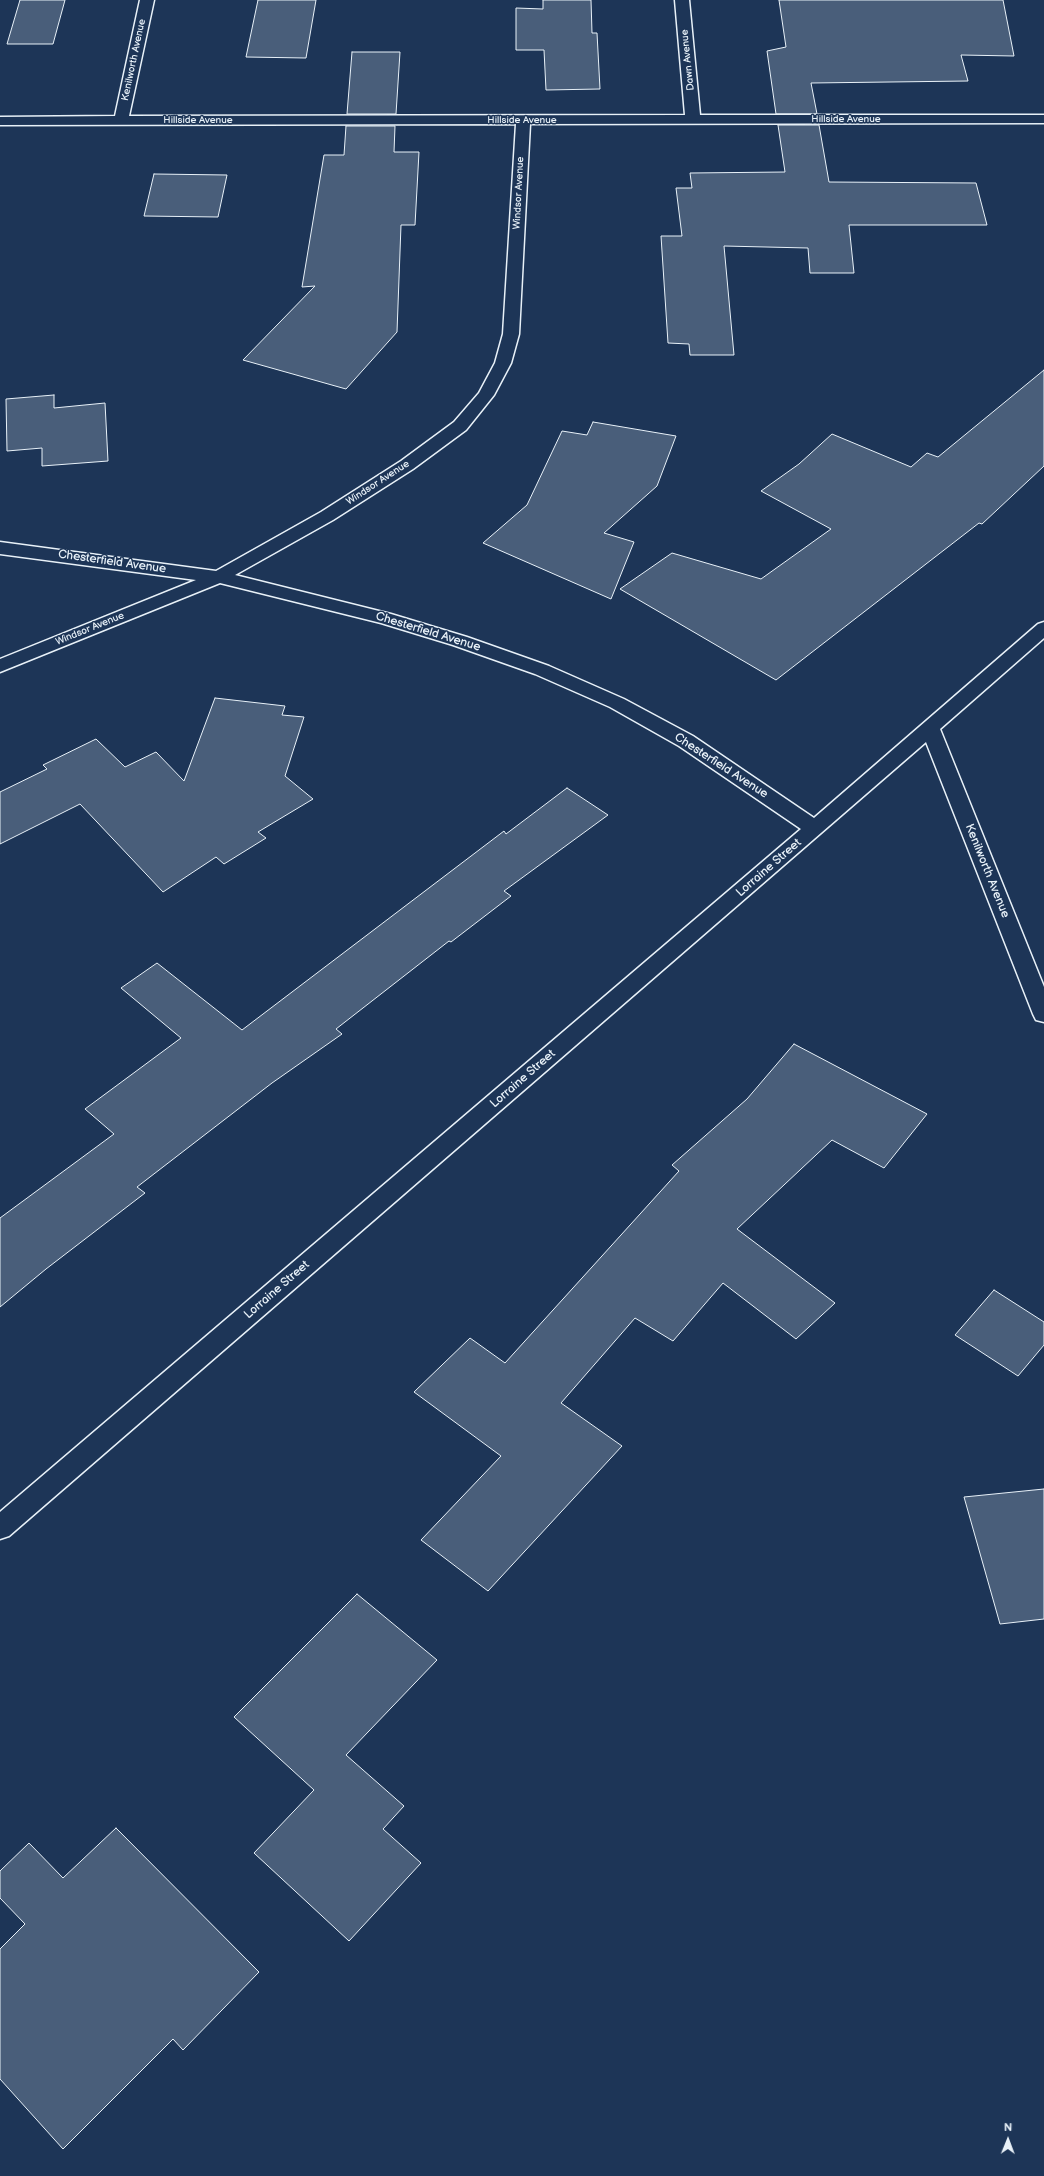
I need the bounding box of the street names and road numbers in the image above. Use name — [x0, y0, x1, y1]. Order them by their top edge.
street label: Kenilworth Avenue — [119, 18, 149, 102]
street label: Dawn Avenue — [679, 29, 697, 91]
street label: Hillside Avenue — [811, 113, 881, 125]
street label: Hillside Avenue — [163, 114, 233, 126]
street label: Hillside Avenue — [487, 114, 557, 126]
street label: Windsor Avenue — [511, 156, 527, 230]
street label: Windsor Avenue — [344, 458, 412, 508]
street label: Chesterfield Avenue — [57, 547, 167, 577]
street label: Chesterfield Avenue — [374, 609, 482, 655]
street label: Windsor Avenue — [54, 610, 126, 648]
street label: Chesterfield Avenue — [671, 730, 771, 802]
street label: Kenilworth Avenue — [962, 822, 1012, 920]
street label: Lorraine Street — [734, 836, 804, 900]
street label: Lorraine Street — [488, 1047, 558, 1111]
street label: Lorraine Street — [242, 1258, 312, 1322]

